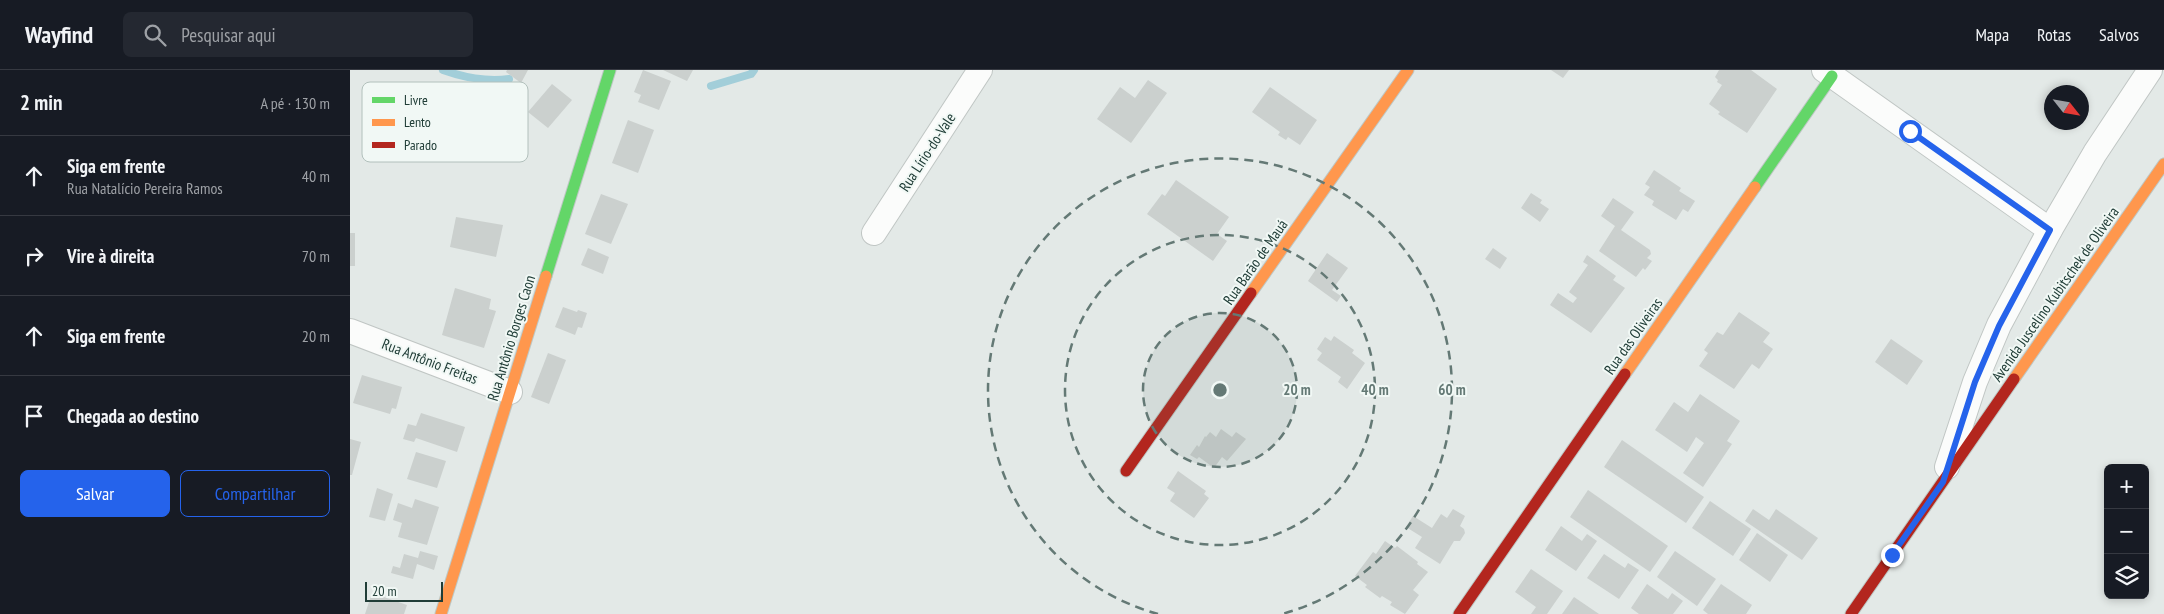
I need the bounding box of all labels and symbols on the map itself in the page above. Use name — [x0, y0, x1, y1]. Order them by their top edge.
legend — [362, 82, 528, 162]
north arrow — [2044, 85, 2089, 130]
text: Livre — [404, 91, 428, 109]
street label: Rua Lírio-do-Vale — [895, 109, 959, 195]
text: Lento — [404, 113, 431, 131]
route start — [1899, 120, 1922, 143]
text: Parado — [404, 136, 437, 154]
street label: Avenida Juscelino Kubitschek de Oliveira — [1987, 203, 2123, 385]
street label: Rua Barão de Mauá — [1219, 216, 1291, 308]
street label: Rua Antônio Borges Caon — [483, 273, 539, 403]
street label: Rua das Oliveiras — [1600, 294, 1666, 378]
street label: Rua Antônio Freitas — [379, 334, 481, 388]
text: 20 m — [1283, 380, 1311, 399]
text: 40 m — [1361, 380, 1389, 399]
text: 60 m — [1438, 380, 1466, 399]
centre of rings — [1211, 381, 1229, 399]
route end — [1881, 544, 1904, 567]
scale bar — [365, 579, 442, 602]

